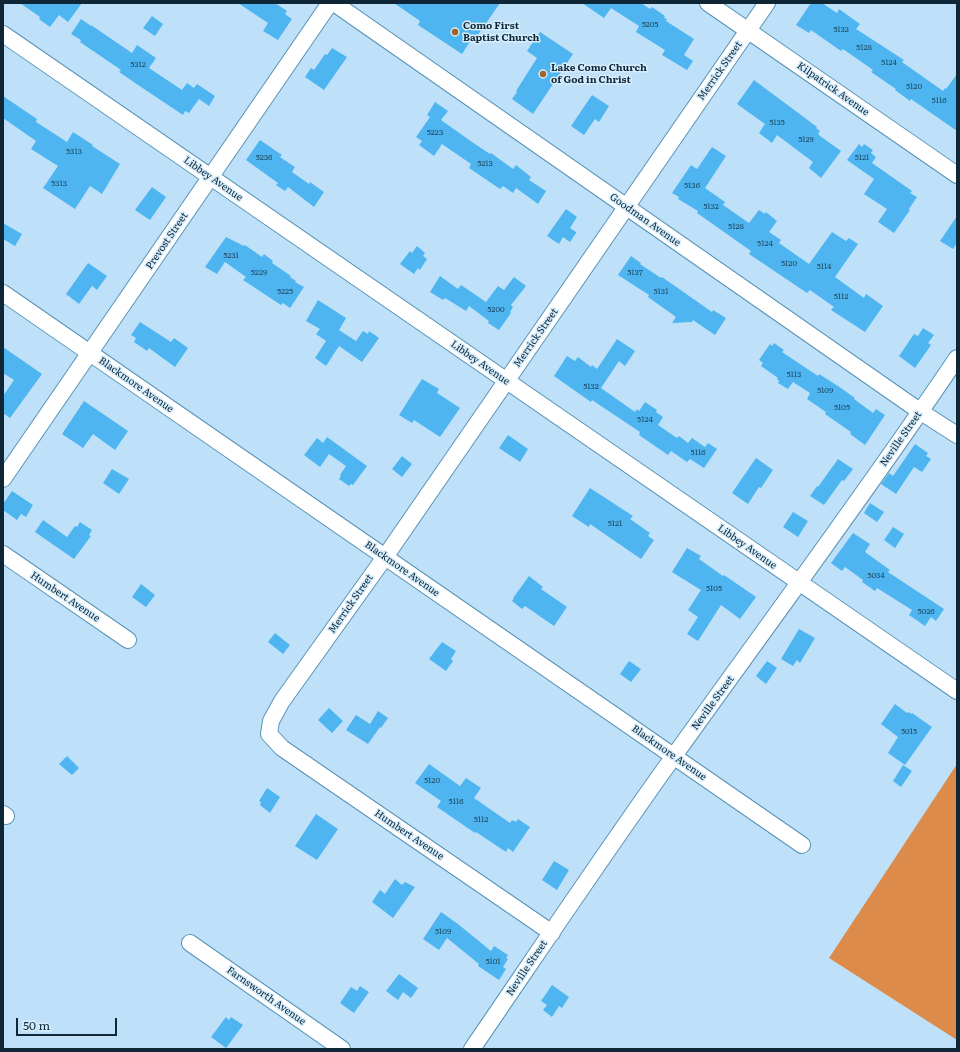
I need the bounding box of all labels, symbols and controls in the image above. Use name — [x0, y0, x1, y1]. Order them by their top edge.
place label: Como First Baptist Church — [463, 20, 539, 44]
house number: 5205 — [642, 20, 658, 30]
house number: 5132 — [833, 25, 849, 35]
marker: Como First Baptist Church — [450, 27, 460, 37]
street label: Merrick Street — [695, 39, 745, 103]
house number: 5128 — [856, 43, 872, 53]
house number: 5124 — [881, 58, 897, 68]
house number: 5312 — [130, 60, 146, 70]
street label: Kilpatrick Avenue — [795, 60, 871, 118]
place label: Lake Como Church of God in Christ — [551, 62, 647, 86]
marker: Lake Como Church of God in Christ — [538, 69, 548, 79]
house number: 5120 — [906, 82, 922, 92]
house number: 5116 — [932, 96, 946, 106]
house number: 5135 — [769, 118, 785, 128]
house number: 5223 — [427, 128, 443, 138]
house number: 5129 — [798, 135, 814, 145]
house number: 5313 — [66, 147, 82, 157]
house number: 5236 — [256, 153, 272, 163]
house number: 5121 — [855, 153, 869, 163]
street label: Libbey Avenue — [181, 154, 245, 204]
house number: 5213 — [477, 159, 493, 169]
house number: 5313 — [51, 179, 67, 189]
house number: 5136 — [684, 181, 700, 191]
street label: Goodman Avenue — [607, 191, 683, 249]
house number: 5132 — [703, 202, 719, 212]
street label: Prevost Street — [144, 210, 190, 272]
house number: 5128 — [728, 222, 744, 232]
house number: 5124 — [757, 239, 773, 249]
house number: 5231 — [223, 251, 239, 261]
house number: 5120 — [781, 259, 797, 269]
house number: 5114 — [817, 262, 831, 272]
house number: 5229 — [251, 268, 267, 278]
house number: 5137 — [627, 268, 643, 278]
house number: 5225 — [277, 287, 293, 297]
house number: 5131 — [654, 287, 668, 297]
house number: 5112 — [834, 292, 848, 302]
house number: 5200 — [487, 305, 505, 315]
street label: Merrick Street — [511, 306, 561, 370]
street label: Libbey Avenue — [448, 338, 512, 388]
street label: Blackmore Avenue — [96, 355, 176, 415]
house number: 5113 — [787, 370, 801, 380]
house number: 5132 — [583, 382, 599, 392]
house number: 5109 — [817, 386, 833, 396]
house number: 5105 — [834, 403, 850, 413]
street label: Neville Street — [878, 409, 924, 469]
house number: 5124 — [637, 415, 653, 425]
house number: 5116 — [691, 448, 705, 458]
house number: 5121 — [608, 519, 622, 529]
street label: Libbey Avenue — [715, 522, 779, 572]
street label: Blackmore Avenue — [362, 539, 442, 599]
street label: Humbert Avenue — [28, 569, 102, 625]
house number: 5034 — [867, 571, 885, 581]
street label: Merrick Street — [326, 572, 376, 636]
house number: 5105 — [706, 584, 722, 594]
house number: 5026 — [918, 607, 934, 617]
street label: Neville Street — [689, 673, 737, 733]
street label: Blackmore Avenue — [629, 723, 709, 783]
house number: 5015 — [901, 727, 917, 737]
house number: 5120 — [424, 776, 440, 786]
house number: 5116 — [449, 797, 463, 807]
street label: Humbert Avenue — [372, 807, 446, 863]
house number: 5112 — [474, 815, 488, 825]
house number: 5109 — [435, 927, 451, 937]
street label: Neville Street — [504, 938, 550, 998]
house number: 5101 — [485, 957, 501, 967]
street label: Farnsworth Avenue — [224, 964, 308, 1028]
scale bar — [18, 1010, 119, 1036]
text: 50 m — [23, 1016, 50, 1034]

